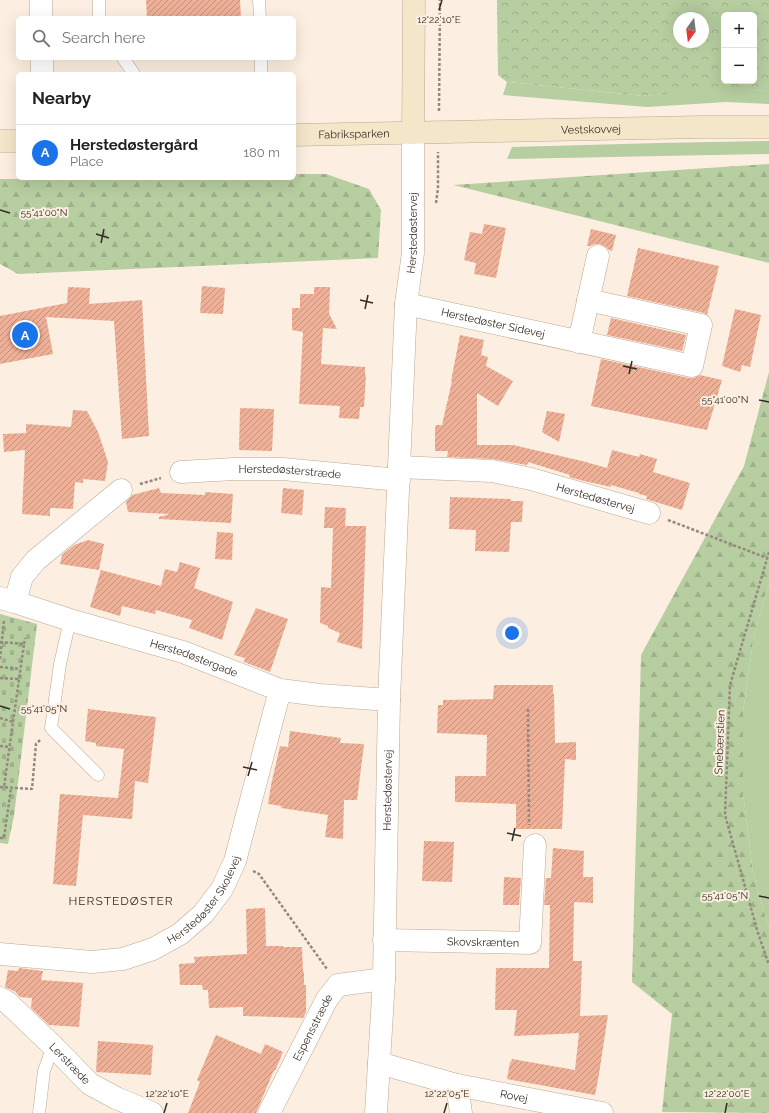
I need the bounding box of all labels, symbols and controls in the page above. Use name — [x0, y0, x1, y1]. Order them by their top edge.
north arrow — [673, 12, 709, 48]
map controls — [721, 12, 757, 84]
button: + — [721, 12, 757, 48]
text: 12°22'10"E — [417, 14, 461, 25]
search box — [16, 16, 296, 60]
icon: search — [30, 27, 52, 49]
text: Search here — [62, 29, 145, 47]
button: − — [721, 48, 757, 84]
text: Nearby — [32, 88, 91, 108]
street label: Vestskovvej — [561, 122, 621, 136]
street label: Fabriksparken — [318, 127, 390, 141]
text: Herstedøstergård — [70, 136, 198, 154]
text: A — [41, 145, 49, 160]
text: 180 m — [244, 145, 280, 160]
text: Place — [70, 154, 103, 169]
street label: Herstedøstervej — [404, 193, 420, 274]
text: 55°41'00"N — [21, 207, 68, 218]
street label: Herstedøster Sidevej — [440, 305, 546, 340]
pin: A — [12, 320, 38, 350]
text: 55°41'00"N — [702, 394, 749, 405]
street label: Herstedøsterstræde — [238, 463, 342, 481]
street label: Herstedøstervej — [555, 480, 636, 515]
your location — [502, 623, 522, 643]
street label: Herstedøstergade — [148, 636, 240, 680]
text: 55°41'05"N — [21, 703, 67, 714]
street label: Snebærstien — [712, 709, 728, 775]
street label: Herstedøstervej — [380, 750, 395, 831]
street label: Herstedøster Skolevej — [165, 854, 243, 946]
text: 55°41'05"N — [702, 890, 748, 901]
district label: HERSTEDØSTER — [68, 894, 174, 908]
street label: Skovskrænten — [447, 935, 519, 949]
street label: Espensstræde — [290, 991, 335, 1063]
street label: Lerstræde — [47, 1040, 93, 1087]
street label: Rovej — [499, 1087, 529, 1105]
text: 12°22'10"E — [145, 1088, 189, 1099]
text: 12°22'05"E — [425, 1088, 469, 1099]
text: 12°22'00"E — [704, 1088, 750, 1099]

